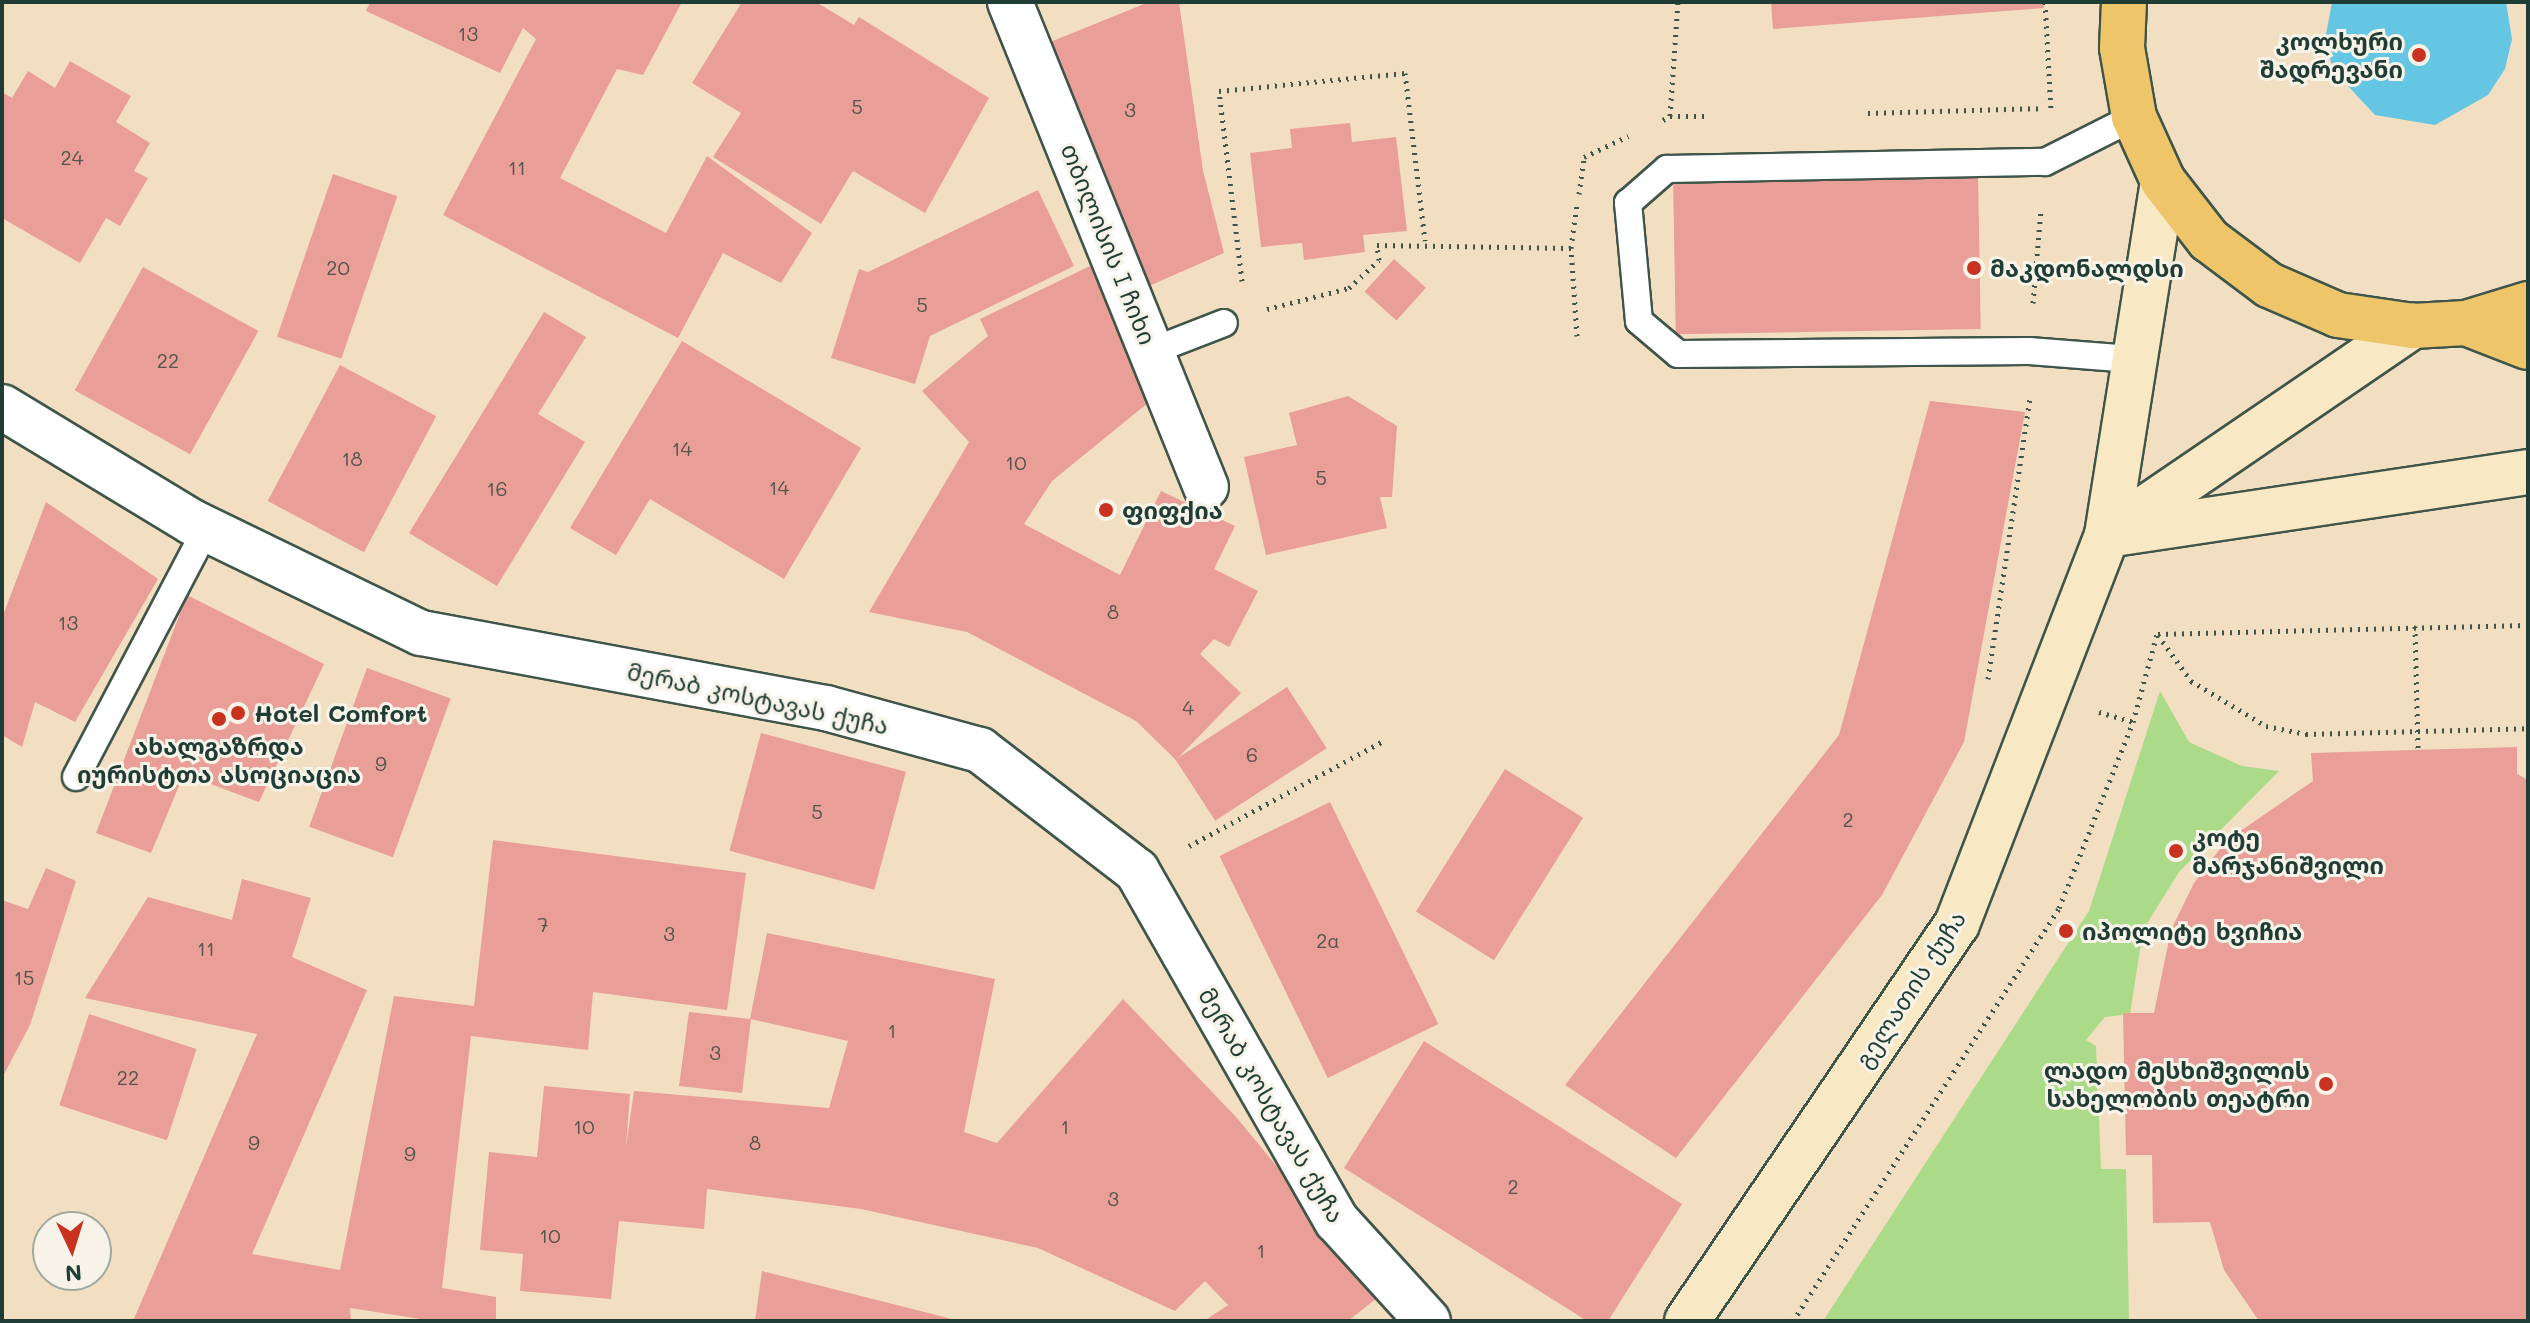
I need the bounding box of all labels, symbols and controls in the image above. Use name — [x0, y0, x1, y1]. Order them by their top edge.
house number: 13 — [458, 21, 478, 45]
place label: კოლხური შადრევანი — [2260, 27, 2403, 83]
marker: კოლხური შადრევანი — [2410, 46, 2428, 64]
house number: 5 — [851, 94, 863, 118]
house number: 3 — [1124, 97, 1136, 121]
street label: თბილისის I ჩიხი — [1055, 139, 1163, 349]
house number: 24 — [61, 145, 83, 169]
house number: 11 — [508, 155, 526, 179]
place label: მაკდონალდსი — [1990, 254, 2184, 282]
house number: 20 — [326, 255, 350, 279]
marker: მაკდონალდსი — [1965, 259, 1983, 277]
house number: 5 — [916, 292, 928, 316]
house number: 22 — [157, 348, 179, 372]
house number: 14 — [672, 436, 692, 460]
house number: 18 — [341, 446, 363, 470]
house number: 10 — [1005, 450, 1027, 474]
house number: 5 — [1315, 465, 1327, 489]
house number: 14 — [769, 475, 789, 499]
house number: 16 — [486, 476, 508, 500]
place label: ფიფქია — [1122, 496, 1223, 524]
marker: ფიფქია — [1097, 501, 1115, 519]
house number: 8 — [1107, 599, 1119, 623]
house number: 13 — [58, 610, 78, 634]
street label: მერაბ კოსტავას ქუჩა — [625, 656, 891, 740]
house number: 4 — [1182, 695, 1194, 719]
place label: Hotel Comfort — [254, 699, 427, 727]
marker: Hotel Comfort — [229, 704, 247, 722]
marker: ახალგაზრდა იურისტთა ასოციაცია — [210, 710, 228, 728]
place label: ახალგაზრდა იურისტთა ასოციაცია — [77, 732, 361, 788]
house number: 6 — [1246, 742, 1258, 766]
house number: 9 — [375, 751, 387, 775]
house number: 5 — [811, 799, 823, 823]
house number: 2 — [1842, 807, 1854, 831]
place label: კოტე მარჯანიშვილი — [2192, 823, 2384, 879]
marker: კოტე მარჯანიშვილი — [2167, 842, 2185, 860]
street label: გელათის ქუჩა — [1849, 905, 1971, 1073]
house number: 7 — [537, 912, 549, 936]
place label: იპოლიტე ხვიჩია — [2082, 917, 2302, 945]
house number: 3 — [663, 921, 675, 945]
marker: იპოლიტე ხვიჩია — [2057, 922, 2075, 940]
house number: 2a — [1316, 928, 1340, 952]
house number: 11 — [197, 936, 215, 960]
house number: 15 — [14, 965, 34, 989]
street label: მერაბ კოსტავას ქუჩა — [1193, 983, 1351, 1227]
house number: 1 — [888, 1018, 896, 1042]
house number: 3 — [709, 1040, 721, 1064]
place label: ლადო მესხიშვილის სახელობის თეატრი — [2044, 1056, 2310, 1112]
house number: 22 — [117, 1065, 139, 1089]
marker: ლადო მესხიშვილის სახელობის თეატრი — [2317, 1075, 2335, 1093]
house number: 10 — [573, 1114, 595, 1138]
house number: 1 — [1061, 1114, 1069, 1138]
house number: 9 — [248, 1130, 260, 1154]
house number: 8 — [749, 1130, 761, 1154]
house number: 9 — [404, 1141, 416, 1165]
house number: 2 — [1507, 1174, 1519, 1198]
house number: 3 — [1107, 1186, 1119, 1210]
north arrow — [32, 1211, 112, 1291]
house number: 10 — [539, 1223, 561, 1247]
house number: 1 — [1257, 1238, 1265, 1262]
text: N — [64, 1258, 83, 1288]

